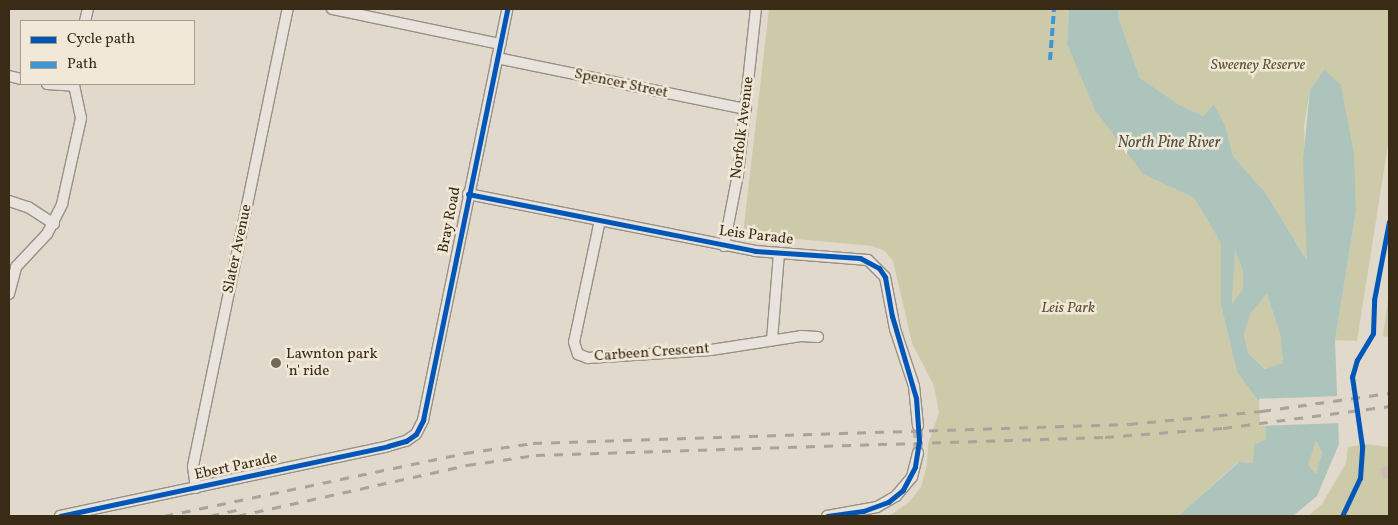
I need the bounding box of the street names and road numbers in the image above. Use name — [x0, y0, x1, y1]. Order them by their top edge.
street label: Spencer Street — [572, 65, 670, 103]
street label: Norfolk Avenue — [728, 76, 758, 180]
street label: Bray Road — [435, 185, 465, 255]
street label: Slater Avenue — [220, 203, 256, 295]
street label: Leis Parade — [718, 222, 794, 250]
street label: Carbeen Crescent — [594, 340, 710, 366]
street label: Ebert Parade — [193, 449, 279, 485]

